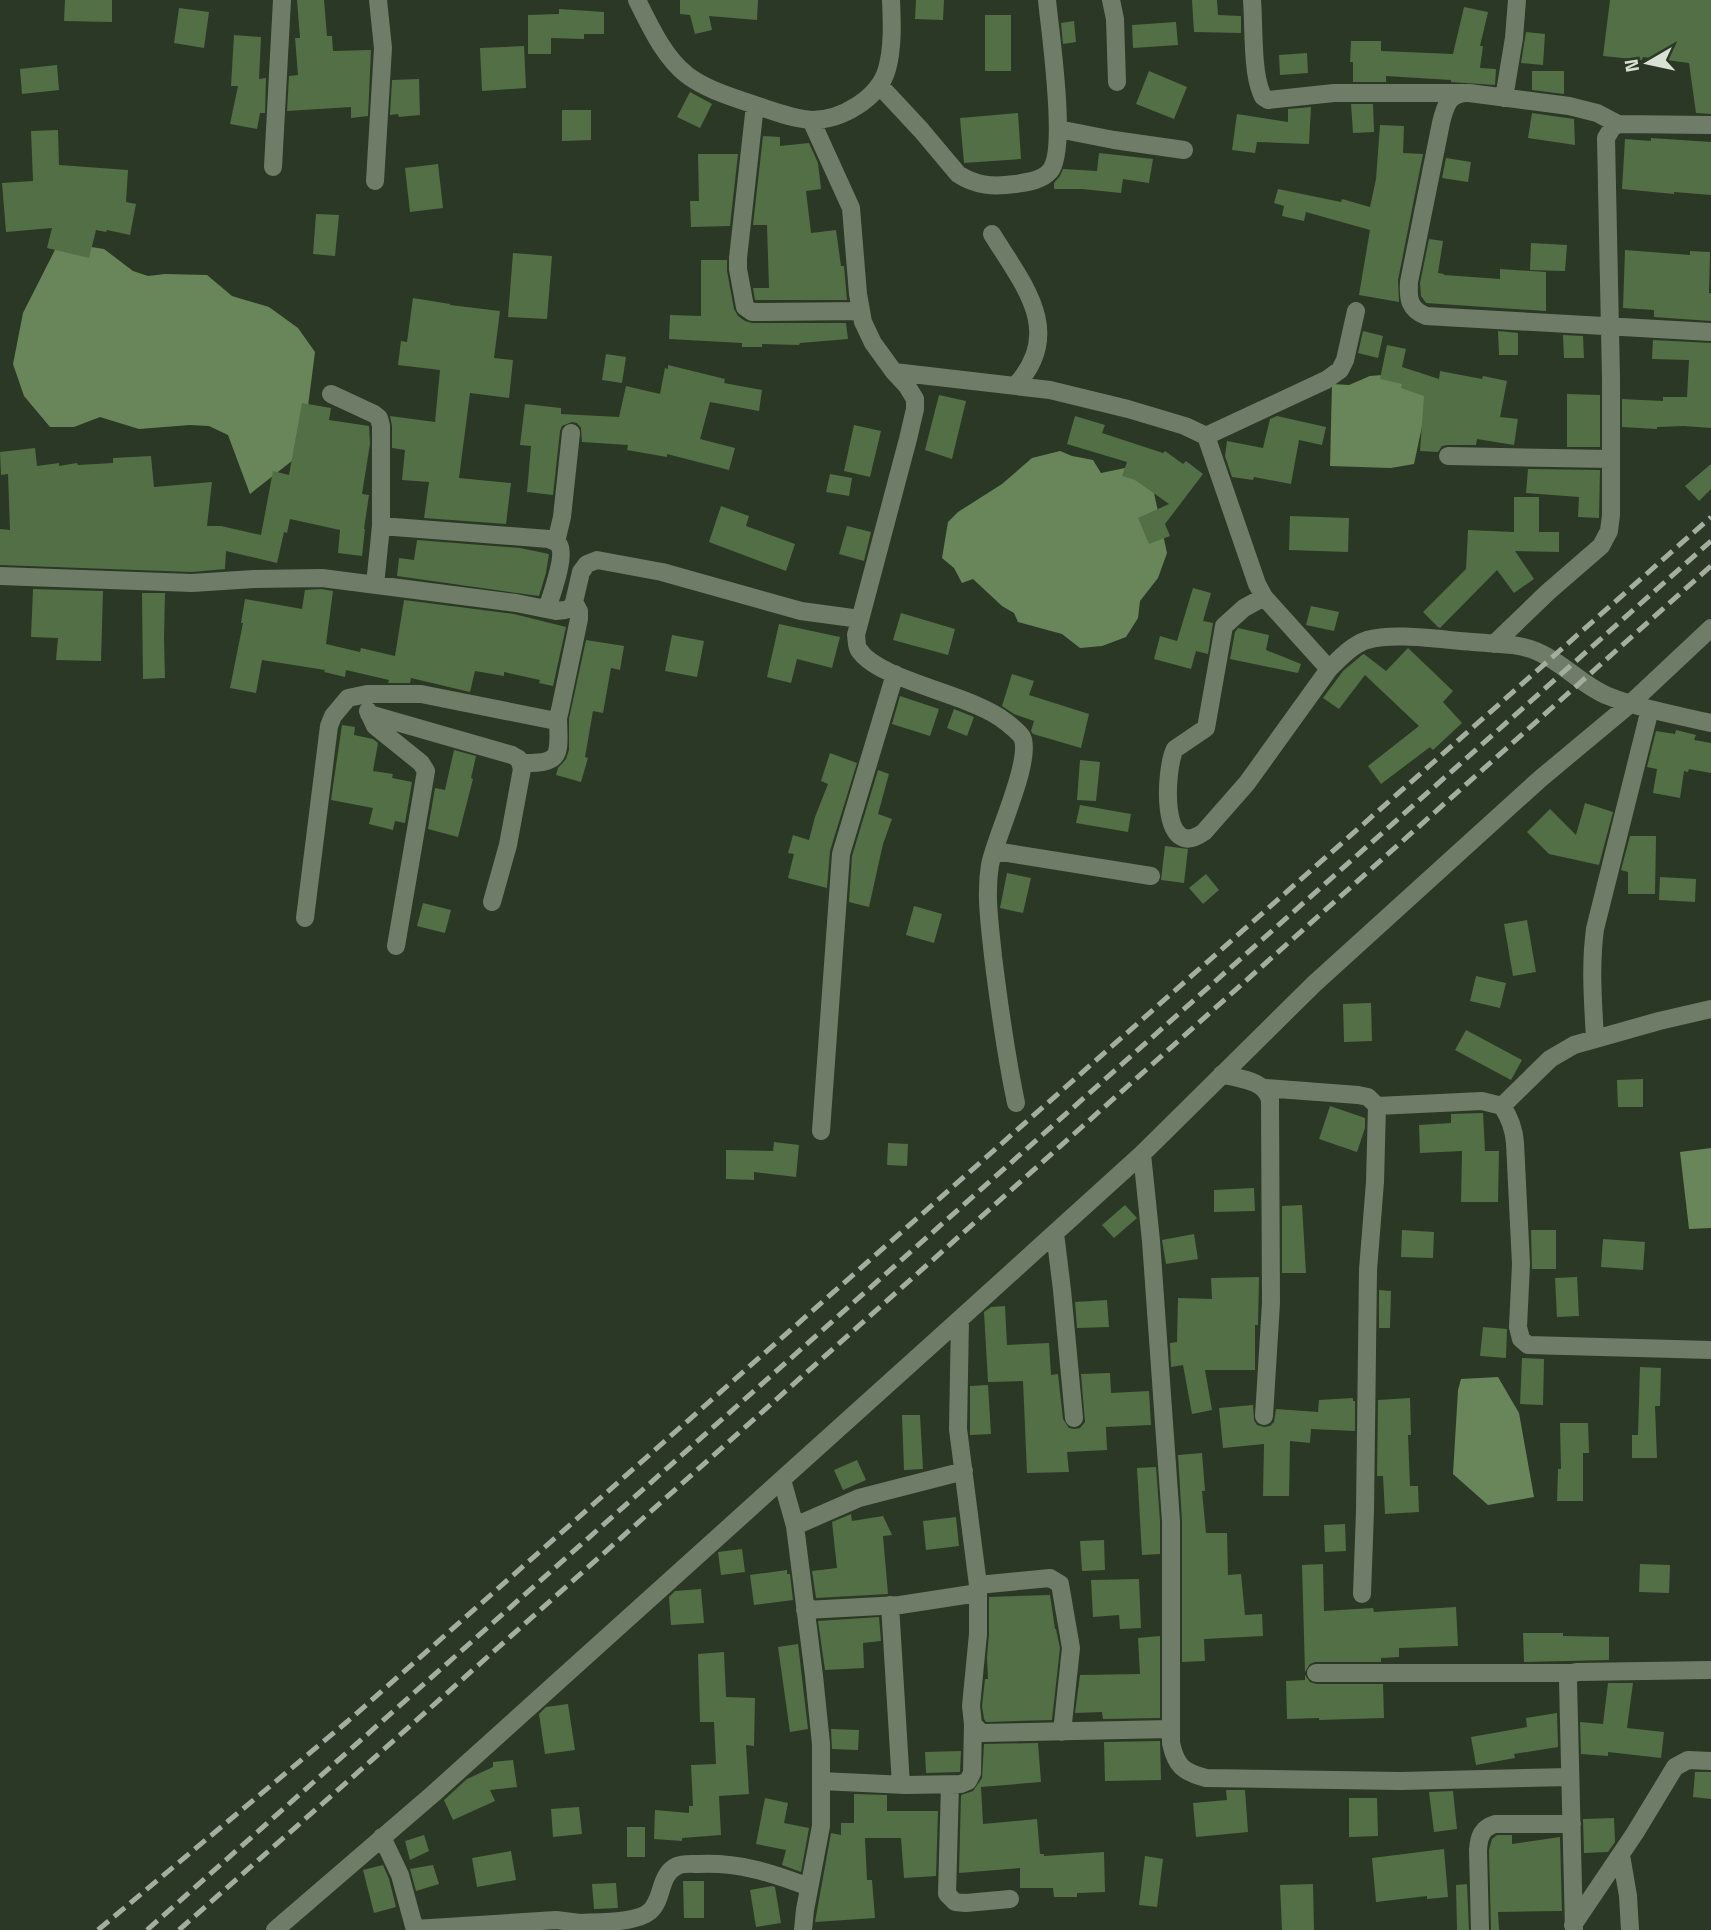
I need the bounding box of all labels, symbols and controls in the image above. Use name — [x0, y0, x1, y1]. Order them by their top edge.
north arrow — [1613, 28, 1683, 98]
text: N — [1615, 57, 1646, 75]

